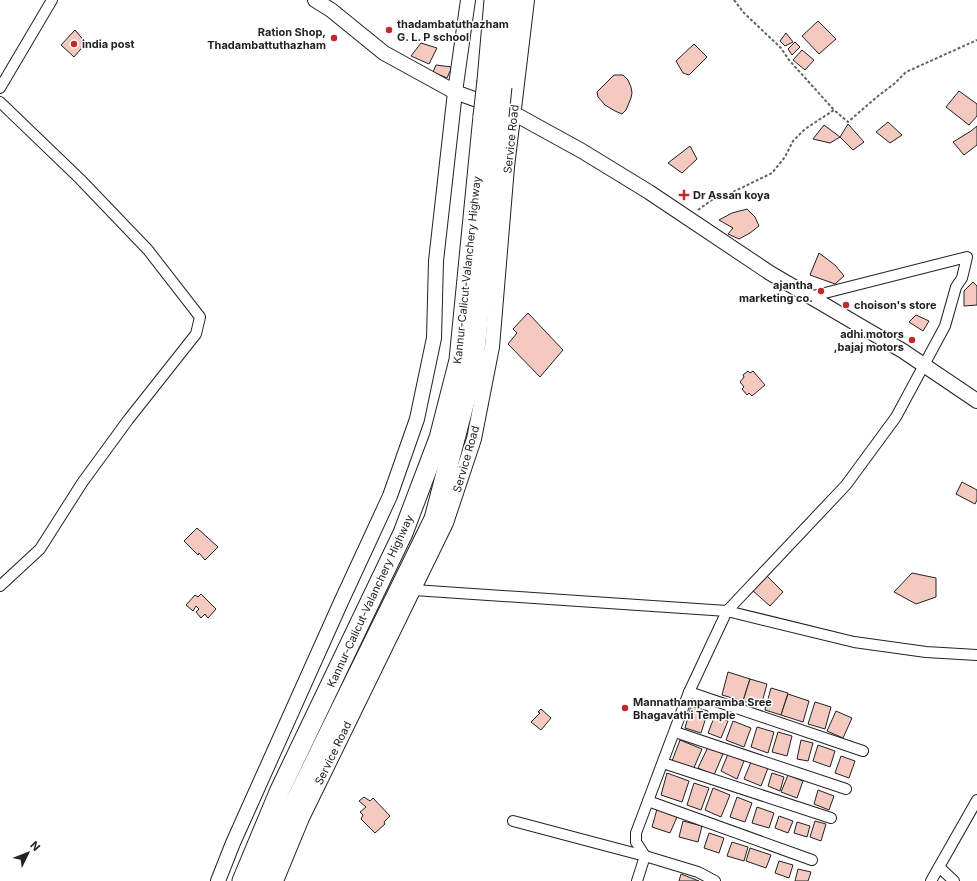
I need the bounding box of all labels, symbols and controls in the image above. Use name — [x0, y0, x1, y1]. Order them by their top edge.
place label: thadambatuthazham G. L. P school — [397, 17, 509, 44]
place label: Ration Shop, Thadambattuthazham — [207, 25, 326, 52]
marker: thadambatuthazham G. L. P school — [384, 25, 394, 35]
marker: Ration Shop, Thadambattuthazham — [329, 33, 339, 43]
place label: india post — [82, 37, 135, 51]
marker: india post — [69, 39, 79, 49]
street label: Service Road — [500, 104, 522, 174]
street label: Kannur-Calicut-Valanchery Highway — [450, 175, 484, 365]
place label: Dr Assan koya — [693, 188, 770, 202]
marker: Dr Assan koya — [678, 189, 690, 201]
place label: ajantha marketing co. — [739, 278, 813, 305]
marker: ajantha marketing co. — [816, 286, 826, 296]
place label: choison's store — [854, 298, 937, 312]
marker: choison's store — [841, 300, 851, 310]
place label: adhi motors ,bajaj motors — [834, 327, 904, 354]
marker: adhi motors ,bajaj motors — [907, 335, 917, 345]
street label: Service Road — [450, 424, 482, 494]
street label: Kannur-Calicut-Valanchery Highway — [324, 513, 416, 689]
place label: Mannathamparamba Sree Bhagavathi Temple — [633, 695, 772, 722]
marker: Mannathamparamba Sree Bhagavathi Temple — [620, 703, 630, 713]
street label: Service Road — [312, 719, 354, 787]
north arrow — [8, 833, 48, 873]
text: N — [27, 838, 43, 854]

